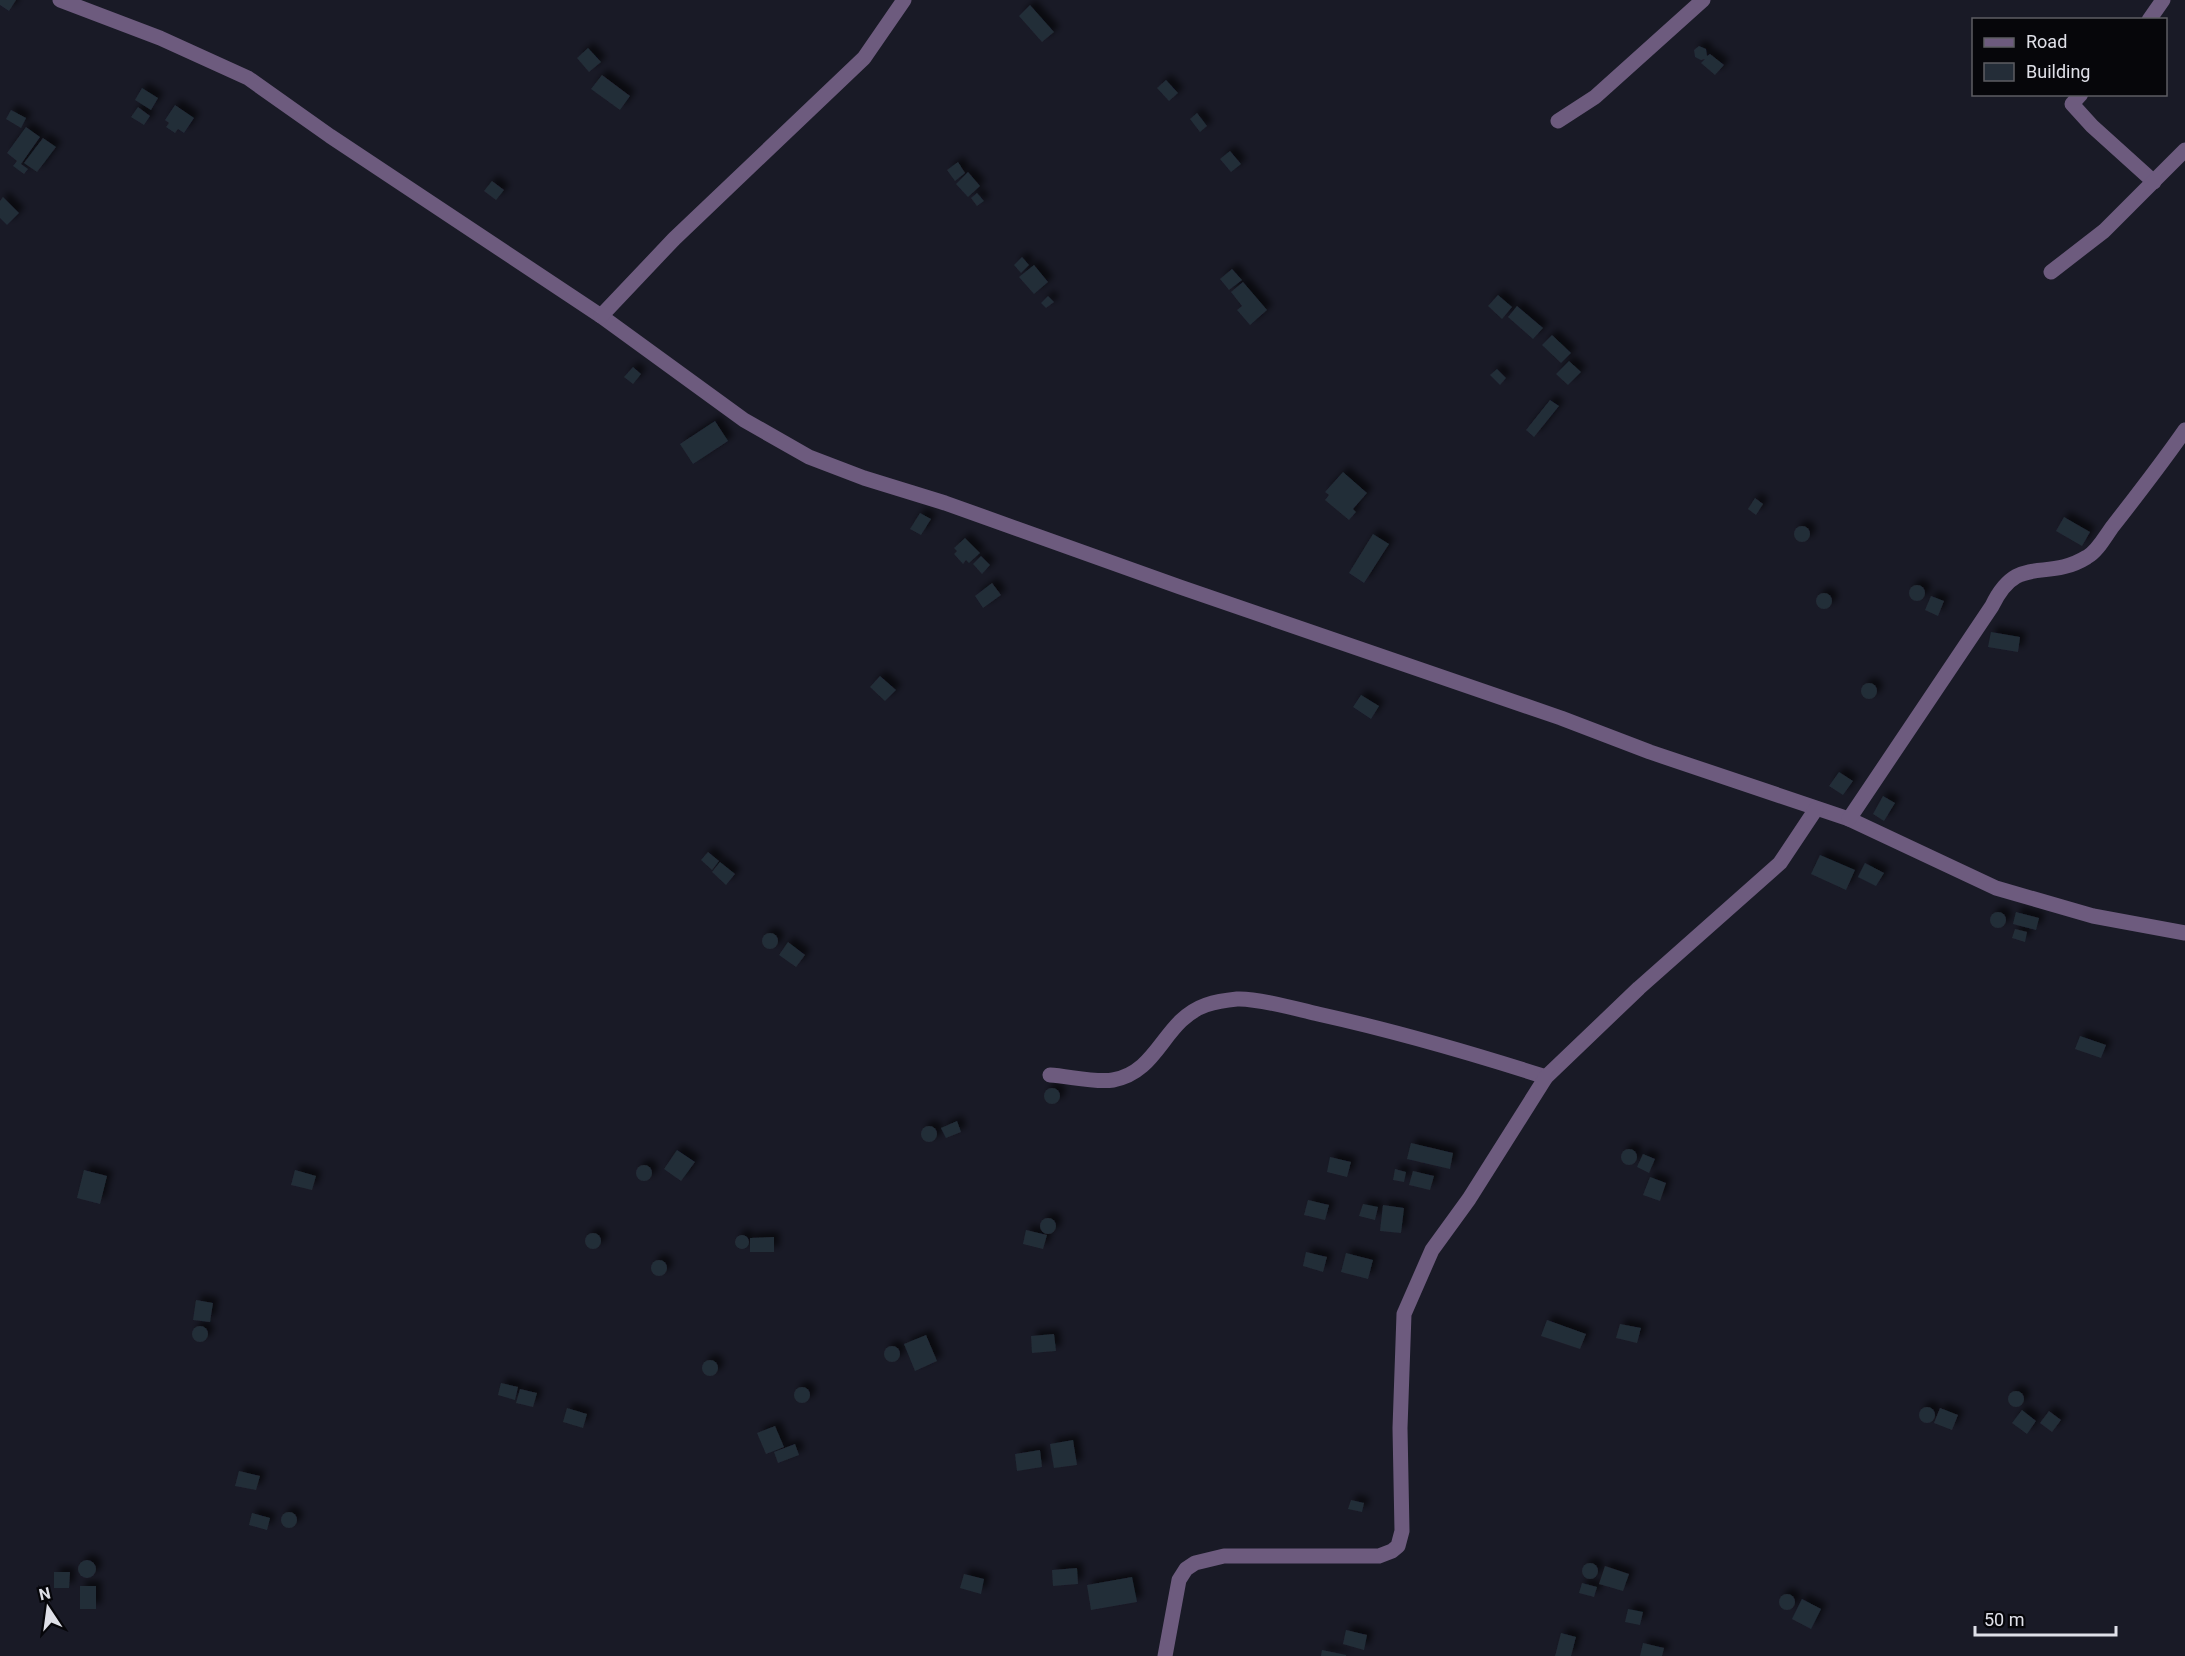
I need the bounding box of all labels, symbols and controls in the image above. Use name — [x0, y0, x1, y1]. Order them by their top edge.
legend — [1972, 18, 2167, 96]
text: Road — [2026, 31, 2067, 52]
text: Building — [2026, 61, 2090, 82]
north arrow — [18, 1578, 78, 1638]
text: N — [37, 1583, 52, 1604]
scale bar — [1975, 1599, 2116, 1637]
text: 50 m — [1984, 1609, 2024, 1630]

